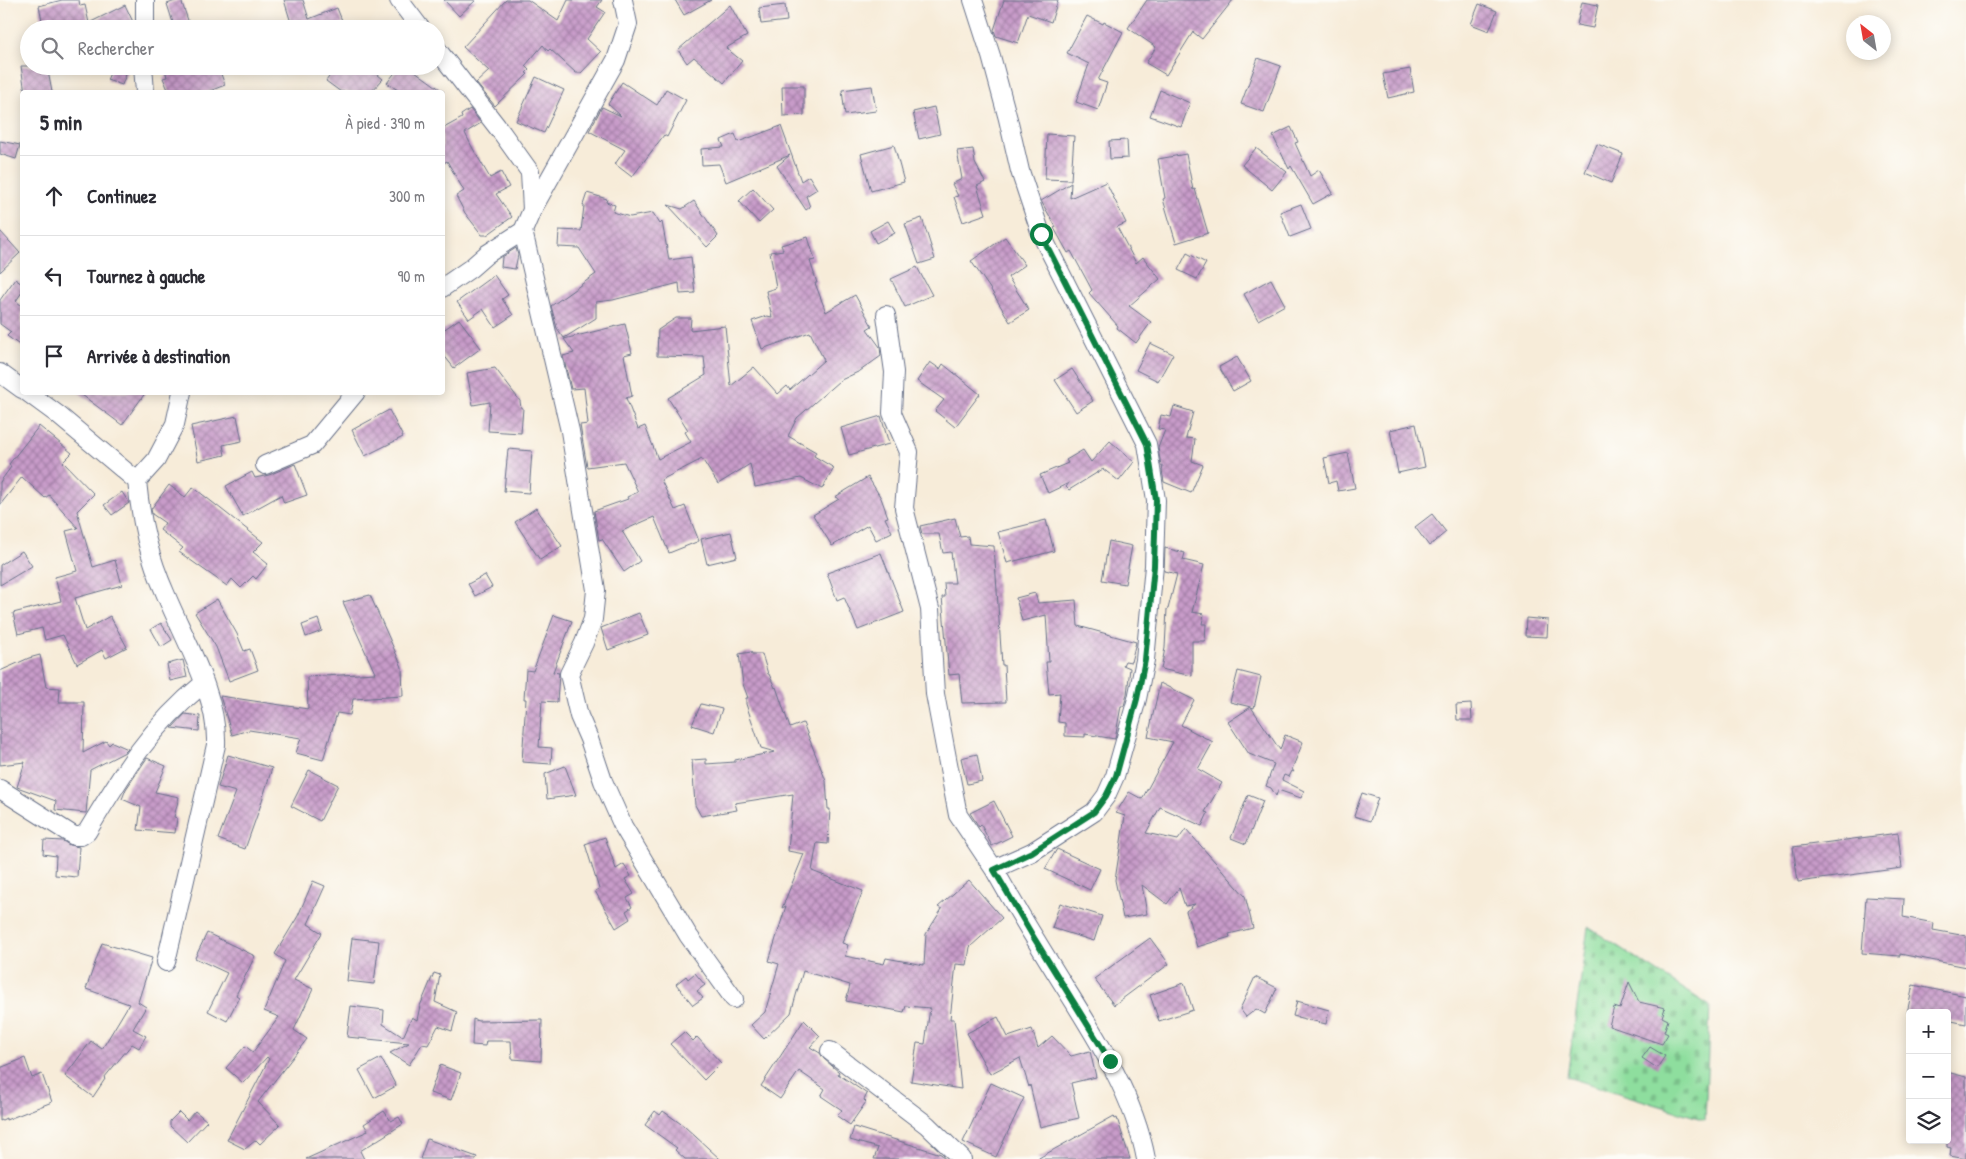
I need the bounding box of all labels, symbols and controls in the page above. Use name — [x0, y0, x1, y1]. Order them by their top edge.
north arrow — [1846, 15, 1891, 60]
search box — [20, 20, 445, 75]
icon: search — [38, 34, 66, 62]
text: Rechercher — [78, 35, 155, 61]
text: 5 min — [40, 108, 82, 137]
text: À pied · 390 m — [345, 112, 425, 134]
icon: ahead — [40, 182, 68, 210]
text: Continuez — [87, 183, 156, 209]
text: 300 m — [389, 185, 425, 207]
route start — [1030, 223, 1053, 246]
icon: left — [40, 262, 68, 290]
text: Tournez à gauche — [87, 263, 205, 289]
text: 90 m — [397, 265, 425, 287]
icon: arrive — [40, 342, 68, 370]
text: Arrivée à destination — [87, 343, 230, 369]
map controls — [1906, 1009, 1951, 1144]
button: + — [1906, 1009, 1951, 1054]
route end — [1099, 1050, 1122, 1073]
button: − — [1906, 1054, 1951, 1099]
button: layers — [1906, 1099, 1951, 1144]

